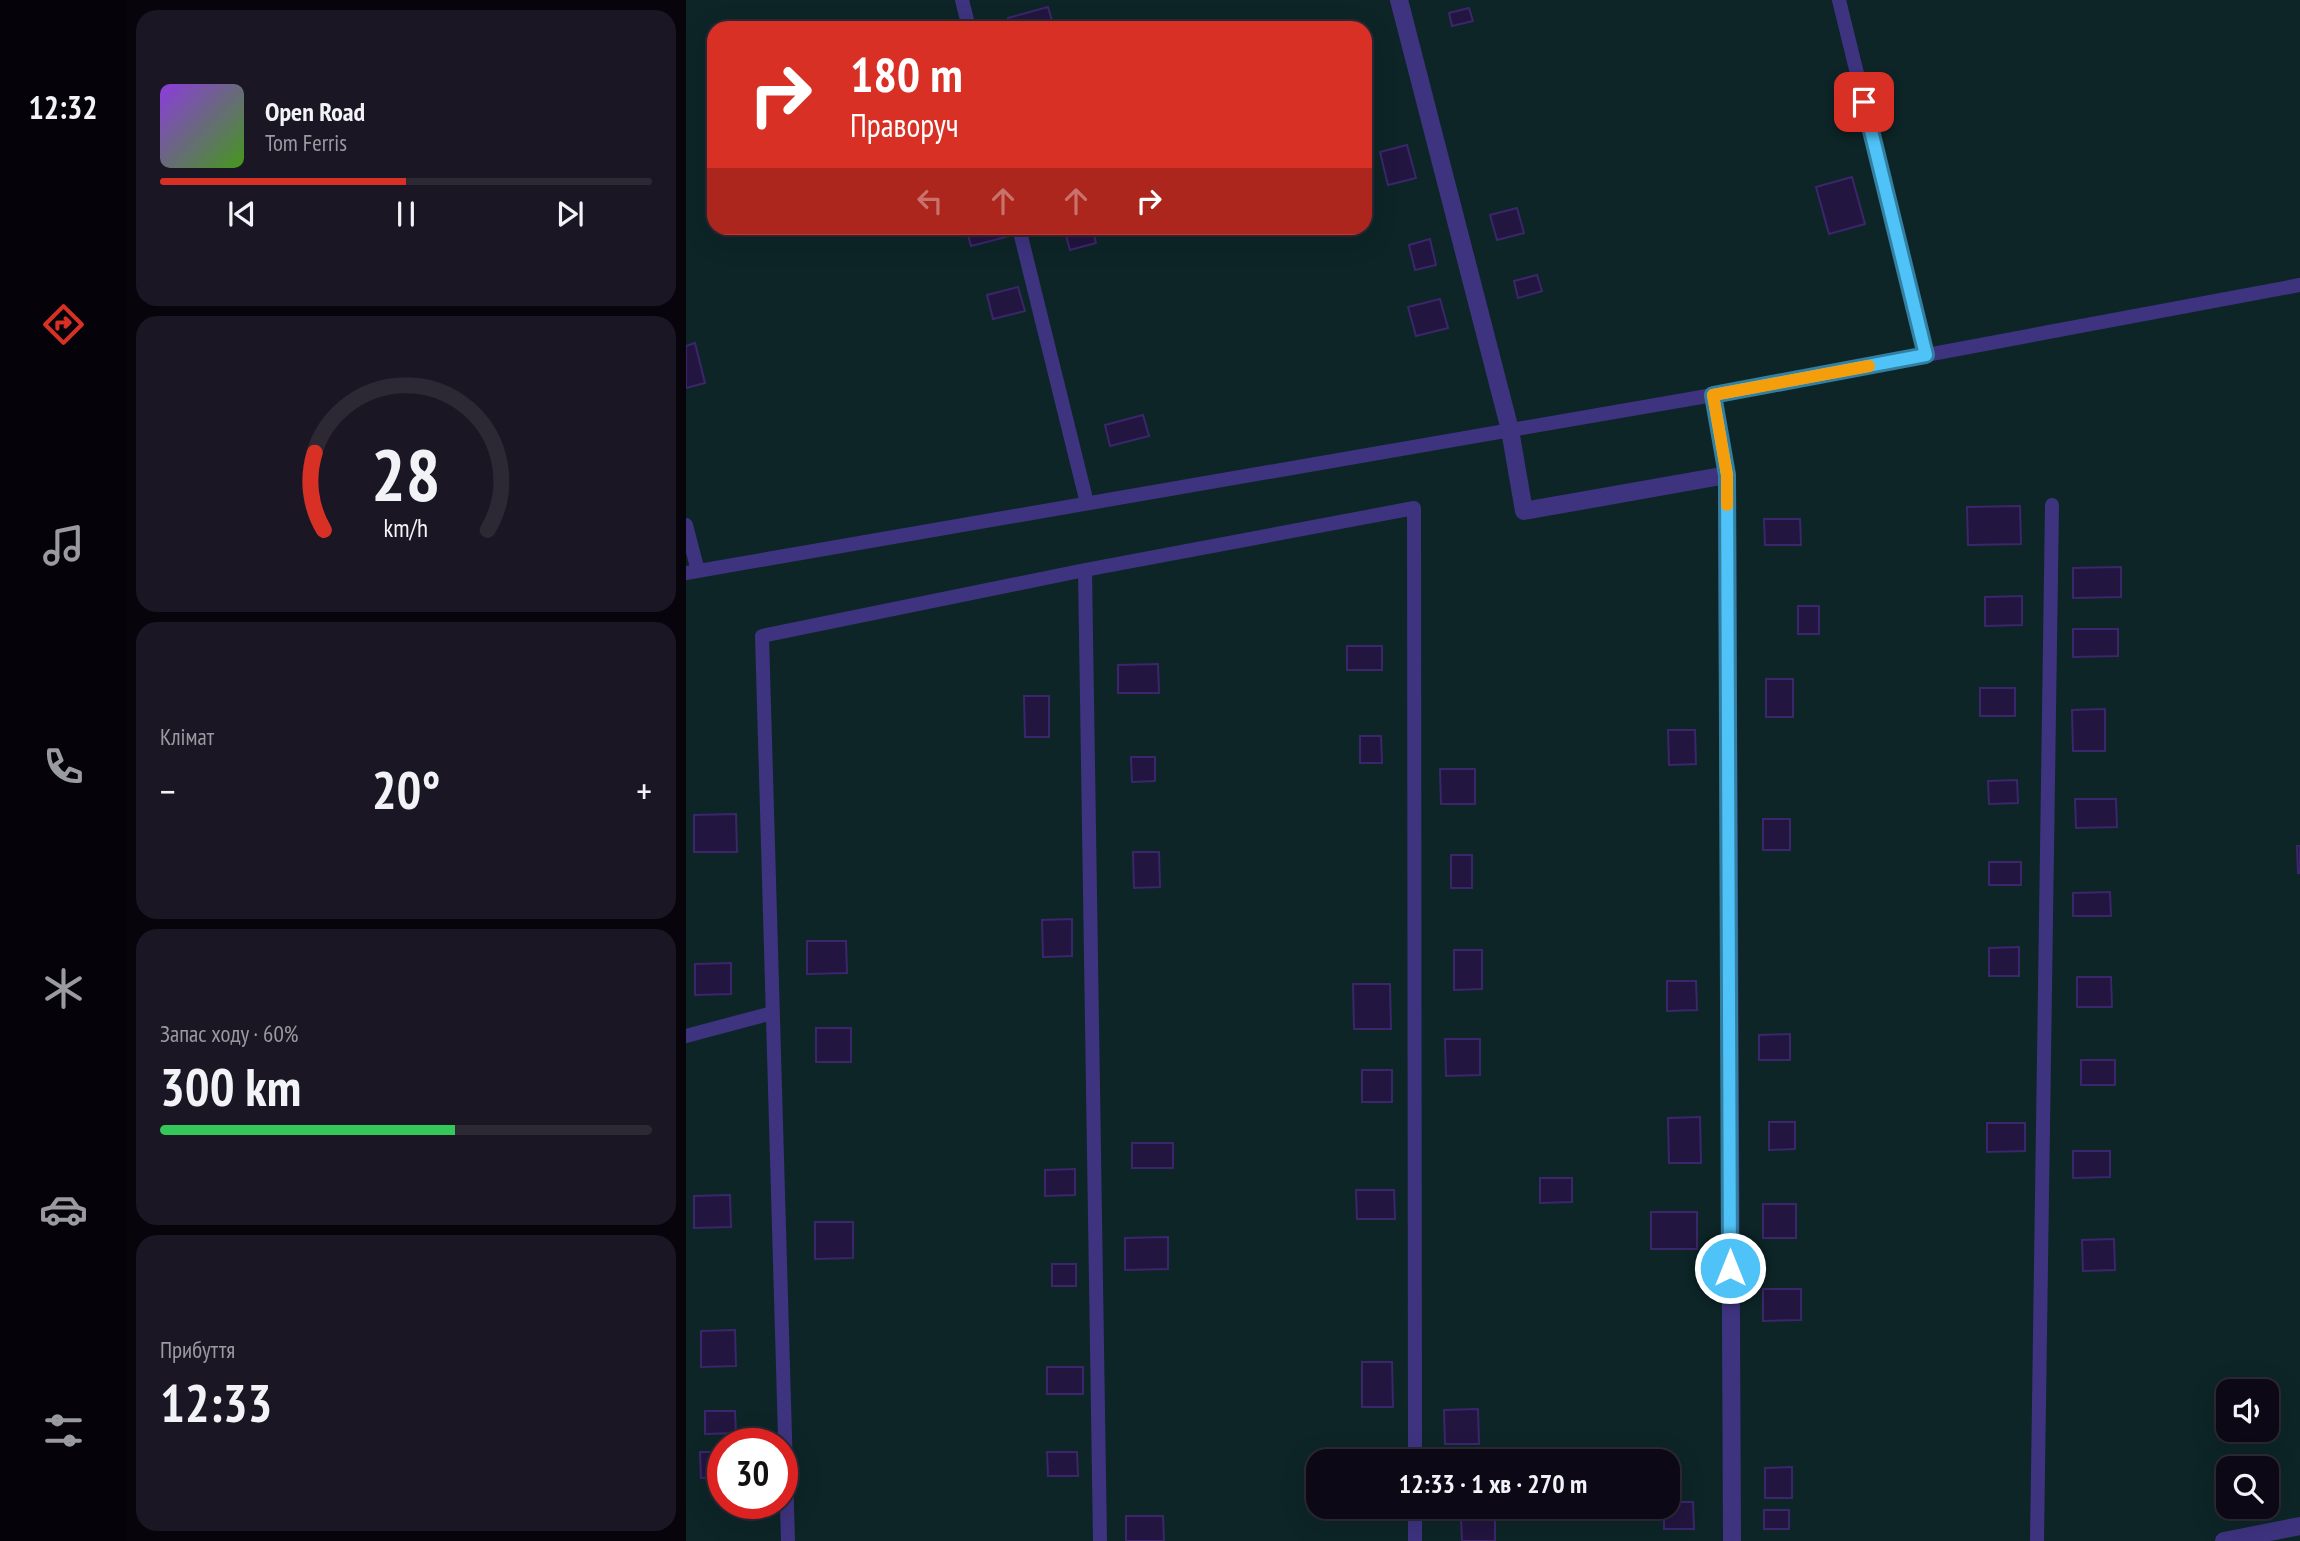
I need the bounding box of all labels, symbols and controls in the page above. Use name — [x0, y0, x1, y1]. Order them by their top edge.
text: 180 m — [850, 42, 963, 106]
icon: right — [735, 49, 826, 140]
pin — [1834, 72, 1894, 132]
icon: arrive — [1845, 83, 1883, 121]
text: 12:32 — [28, 86, 98, 128]
text: Open Road — [265, 95, 365, 128]
text: Праворуч — [850, 104, 959, 146]
text: Tom Ferris — [265, 128, 347, 157]
icon: left — [911, 182, 949, 220]
icon: ahead — [984, 182, 1022, 220]
icon: ahead — [1057, 182, 1095, 220]
icon: right — [1130, 182, 1168, 220]
icon: previous — [223, 195, 261, 233]
icon: pause — [387, 195, 425, 233]
icon: next — [551, 195, 589, 233]
icon: directions — [39, 300, 88, 349]
text: 28 — [371, 427, 441, 521]
text: km/h — [384, 512, 428, 544]
icon: music — [39, 521, 88, 570]
text: Клімат — [160, 722, 214, 751]
icon: phone — [39, 742, 88, 791]
text: 20° — [372, 756, 440, 823]
text: − — [160, 766, 176, 815]
text: + — [636, 766, 652, 815]
icon: climate — [39, 964, 88, 1013]
text: Запас ходу · 60% — [160, 1019, 298, 1048]
text: 300 km — [160, 1053, 301, 1120]
icon: car — [39, 1185, 88, 1234]
position arrow — [1693, 1231, 1767, 1305]
text: Прибуття — [160, 1335, 235, 1364]
text: 12:33 — [160, 1369, 272, 1436]
map controls — [2216, 1379, 2279, 1519]
button: sound — [2216, 1379, 2279, 1442]
icon: filters — [39, 1406, 88, 1455]
speed limit sign: 30 — [707, 1428, 798, 1519]
button: search — [2216, 1456, 2279, 1519]
text: 12:33 · 1 хв · 270 m — [1399, 1467, 1587, 1500]

